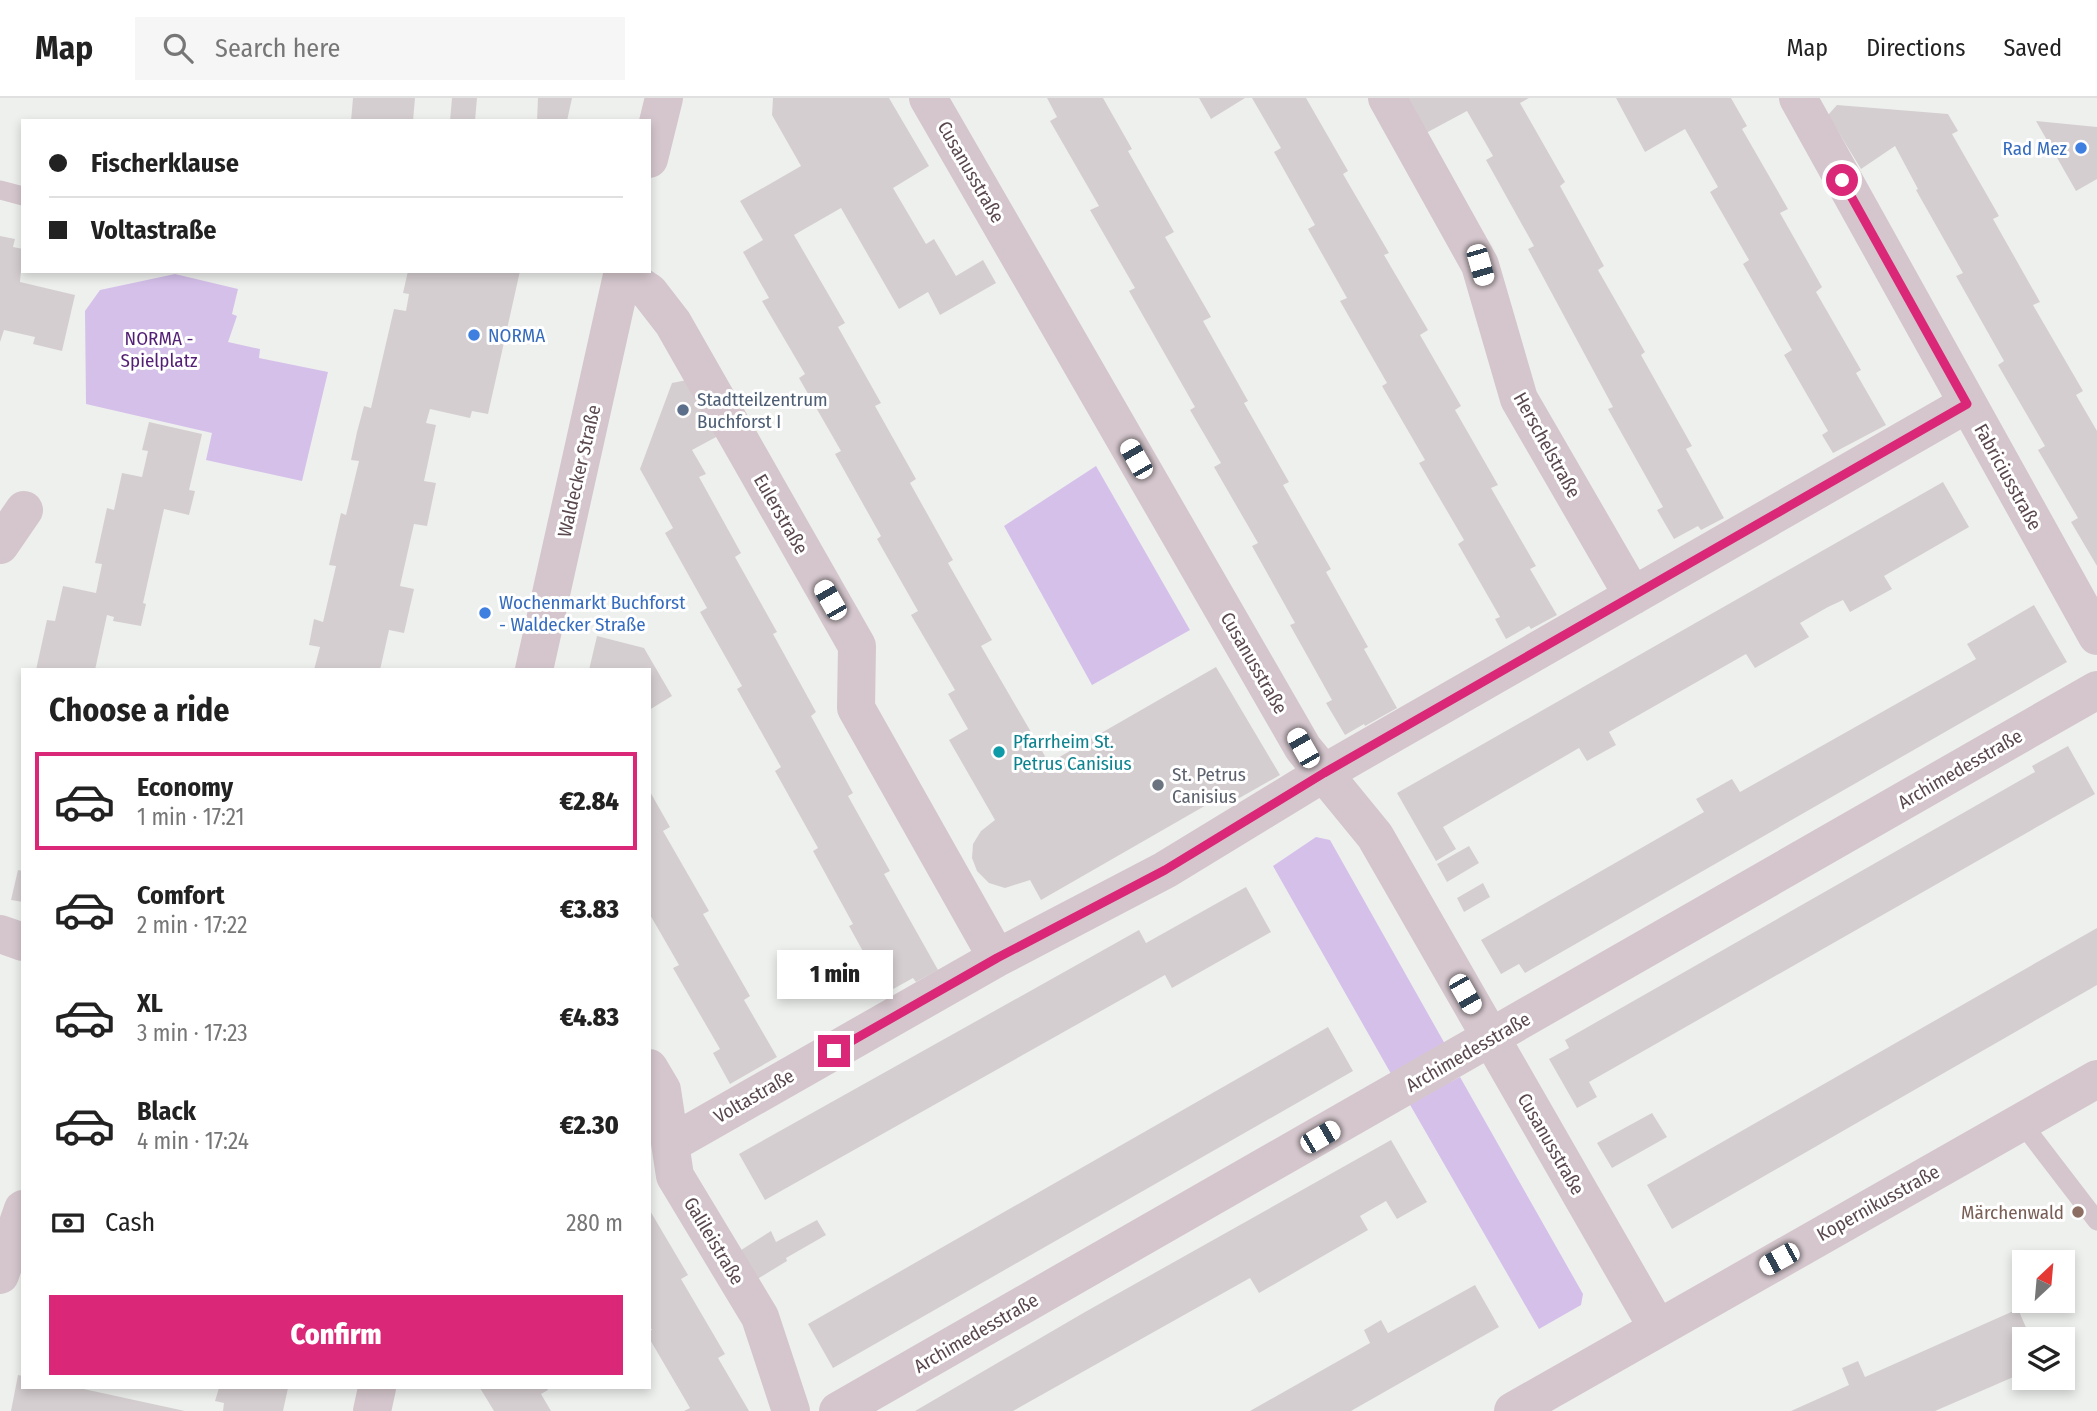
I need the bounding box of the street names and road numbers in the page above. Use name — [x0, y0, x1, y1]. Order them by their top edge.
street label: Cusanusstraße — [933, 117, 1009, 227]
street label: Herschelstraße — [1509, 388, 1585, 502]
street label: Waldecker Straße — [553, 403, 605, 539]
street label: Fabriciusstraße — [1969, 420, 2047, 534]
street label: Eulerstraße — [749, 470, 813, 558]
street label: Cusanusstraße — [1216, 608, 1292, 718]
street label: Archimedesstraße — [1894, 724, 2026, 814]
street label: Archimedesstraße — [1402, 1007, 1534, 1097]
street label: Voltastraße — [710, 1064, 798, 1128]
street label: Cusanusstraße — [1513, 1089, 1589, 1199]
street label: Kopernikusstraße — [1813, 1160, 1943, 1246]
street label: Galileistraße — [679, 1193, 749, 1289]
street label: Archimedesstraße — [910, 1288, 1042, 1378]

